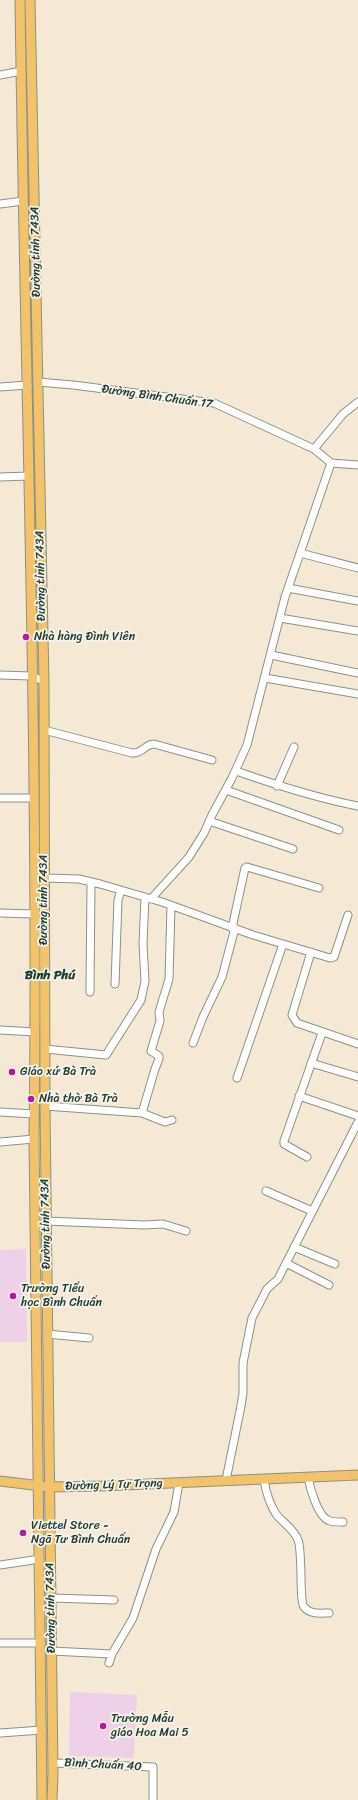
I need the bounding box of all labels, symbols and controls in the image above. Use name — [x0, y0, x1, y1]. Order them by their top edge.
street label: Đường tỉnh 743A — [28, 207, 44, 297]
street label: Đường Bình Chuẩn 17 — [101, 382, 213, 412]
street label: Đường tỉnh 743A — [33, 531, 49, 621]
place label: Nhà hàng Đình Viên — [34, 630, 135, 644]
marker: Nhà hàng Đình Viên — [21, 632, 31, 642]
street label: Đường tỉnh 743A — [37, 855, 51, 945]
district label: Bình Phú — [25, 968, 75, 984]
place label: Giáo xứ Bà Trà — [20, 1065, 96, 1079]
marker: Giáo xứ Bà Trà — [7, 1067, 17, 1077]
place label: Nhà thờ Bà Trà — [39, 1092, 118, 1106]
marker: Nhà thờ Bà Trà — [26, 1094, 36, 1104]
street label: Đường tỉnh 743A — [38, 1179, 54, 1269]
place label: Trường Tiểu học Bình Chuẩn — [21, 1282, 102, 1310]
marker: Trường Tiểu học Bình Chuẩn — [8, 1291, 18, 1301]
street label: Đường Lý Tự Trọng — [65, 1476, 163, 1494]
place label: Viettel Store - Ngã Tư Bình Chuẩn — [31, 1519, 130, 1547]
marker: Viettel Store - Ngã Tư Bình Chuẩn — [18, 1528, 28, 1538]
street label: Đường tỉnh 743A — [43, 1563, 59, 1653]
place label: Trường Mẫu giáo Hoa Mai 5 — [111, 1712, 189, 1740]
marker: Trường Mẫu giáo Hoa Mai 5 — [98, 1721, 108, 1731]
street label: Bình Chuẩn 40 — [64, 1756, 142, 1774]

